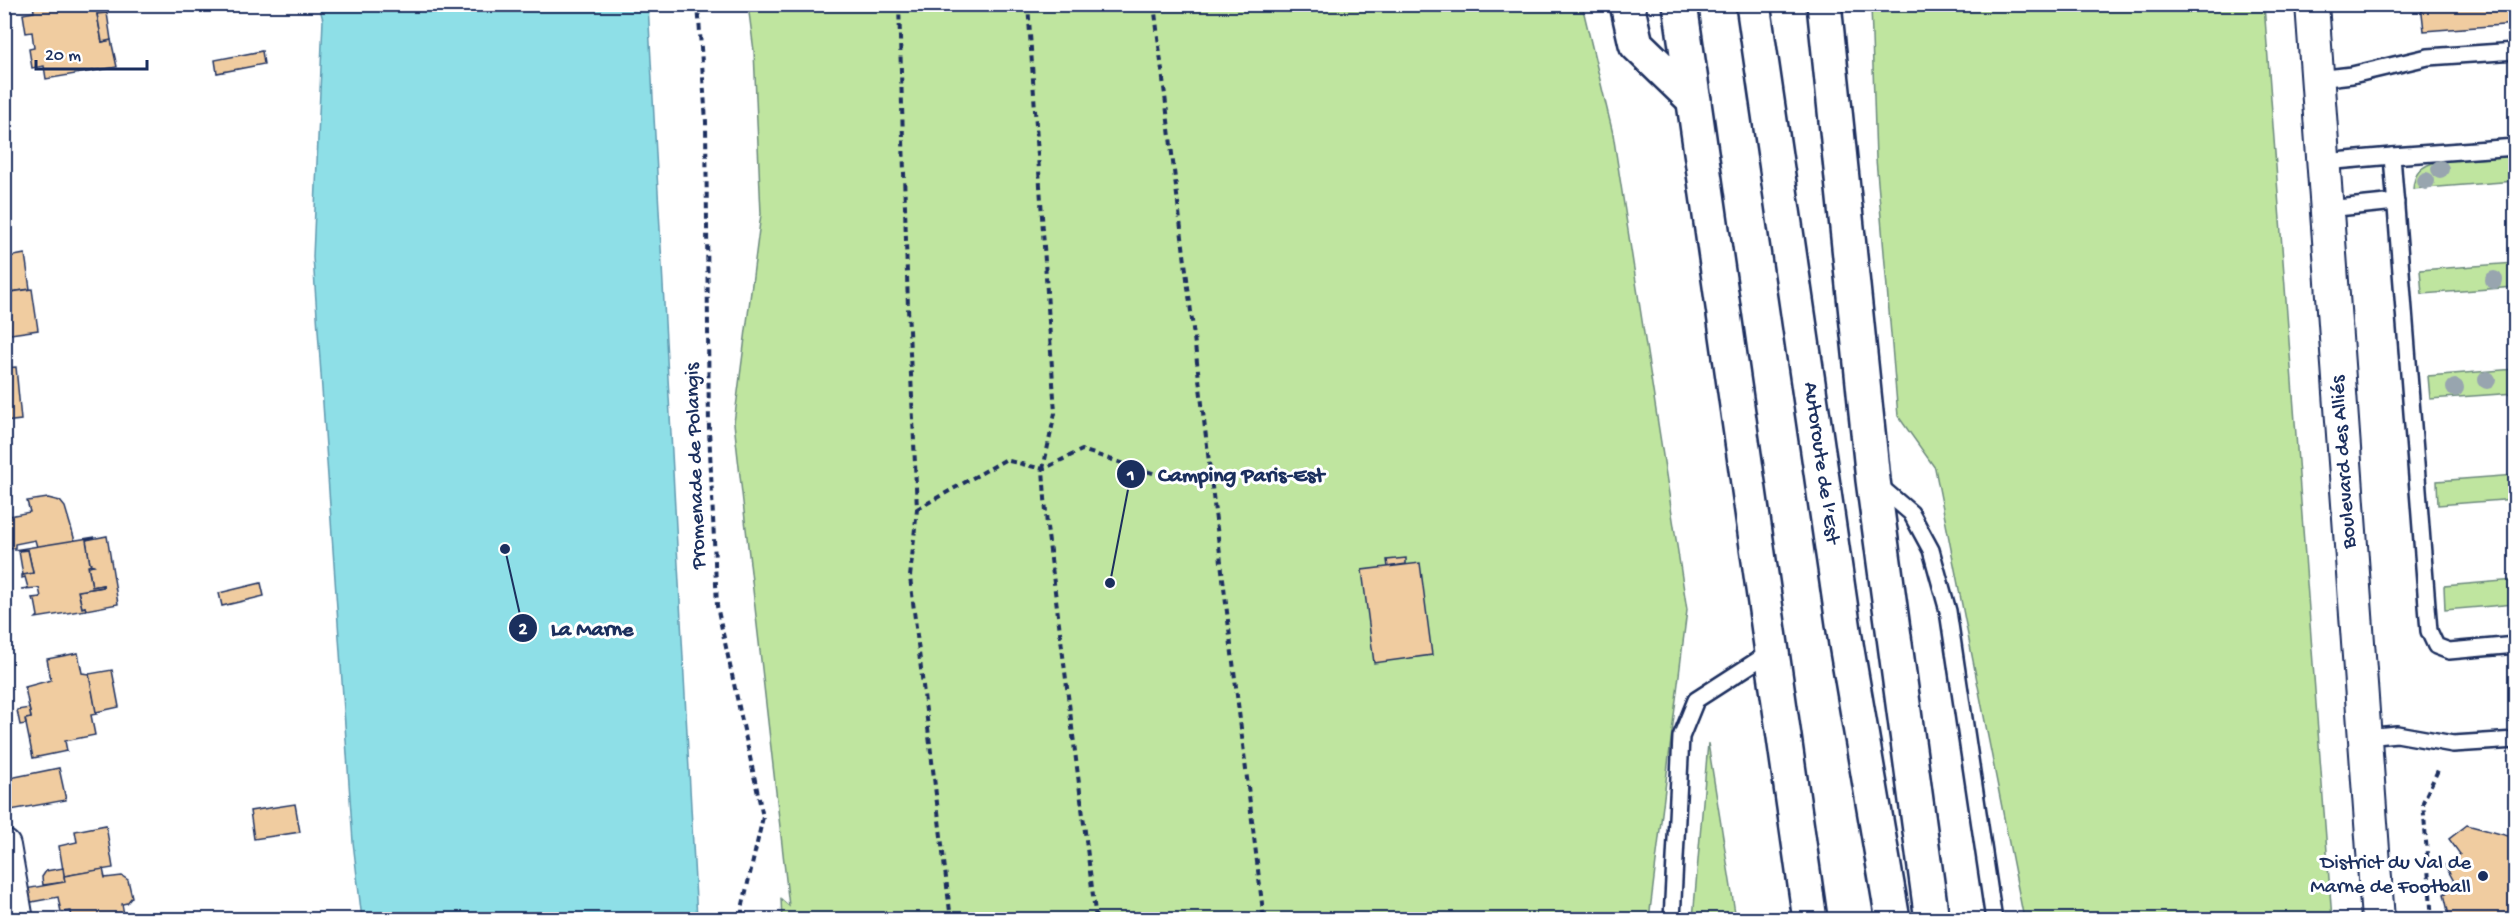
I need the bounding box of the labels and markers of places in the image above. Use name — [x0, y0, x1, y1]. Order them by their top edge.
callout: Camping Paris-Est — [1116, 454, 1336, 494]
callout: La Marne — [508, 608, 645, 648]
place label: District du Val de Marne de Football — [2310, 852, 2472, 901]
marker: District du Val de Marne de Football — [2476, 869, 2490, 883]

